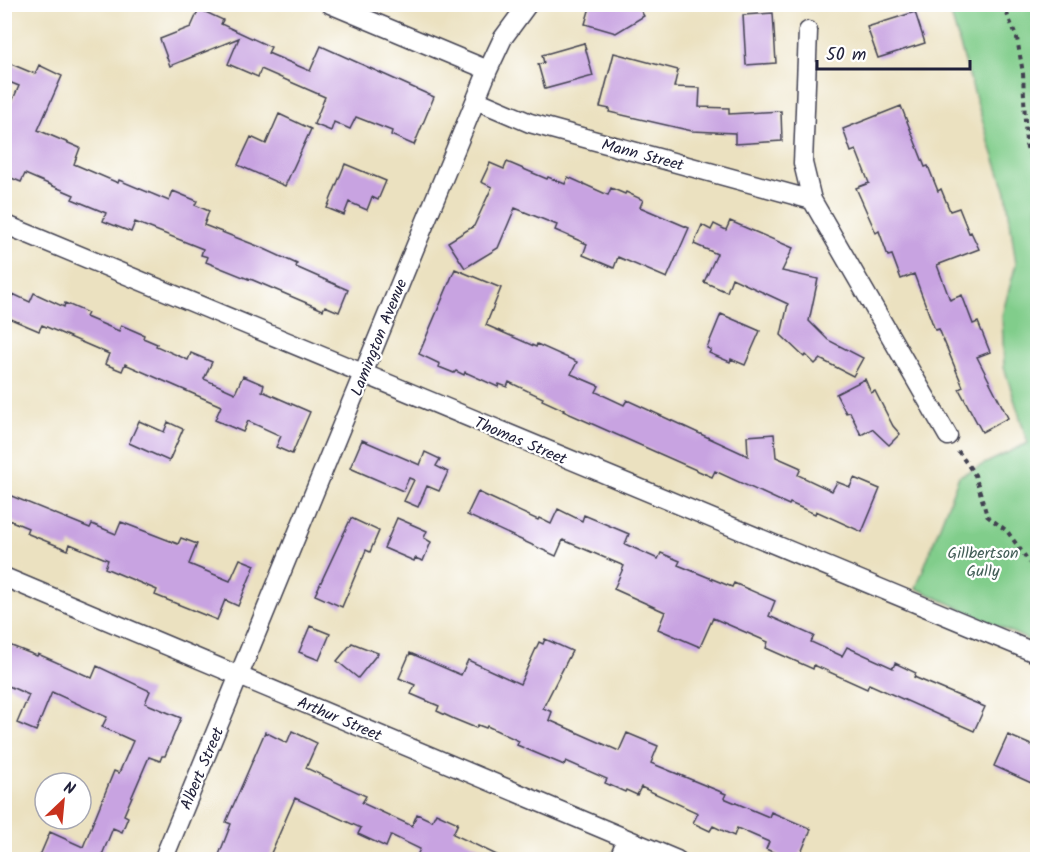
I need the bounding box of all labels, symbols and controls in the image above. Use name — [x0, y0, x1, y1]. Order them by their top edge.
scale bar — [817, 33, 970, 71]
text: 50 m — [826, 41, 866, 70]
street label: Mann Street — [599, 132, 687, 179]
street label: Lamington Avenue — [344, 275, 414, 400]
street label: Thomas Street — [470, 411, 571, 472]
park label: Gillbertson Gully — [947, 541, 1019, 584]
street label: Arthur Street — [293, 690, 386, 749]
street label: Albert Street — [174, 723, 231, 814]
north arrow — [33, 771, 93, 831]
text: N — [59, 775, 79, 802]

